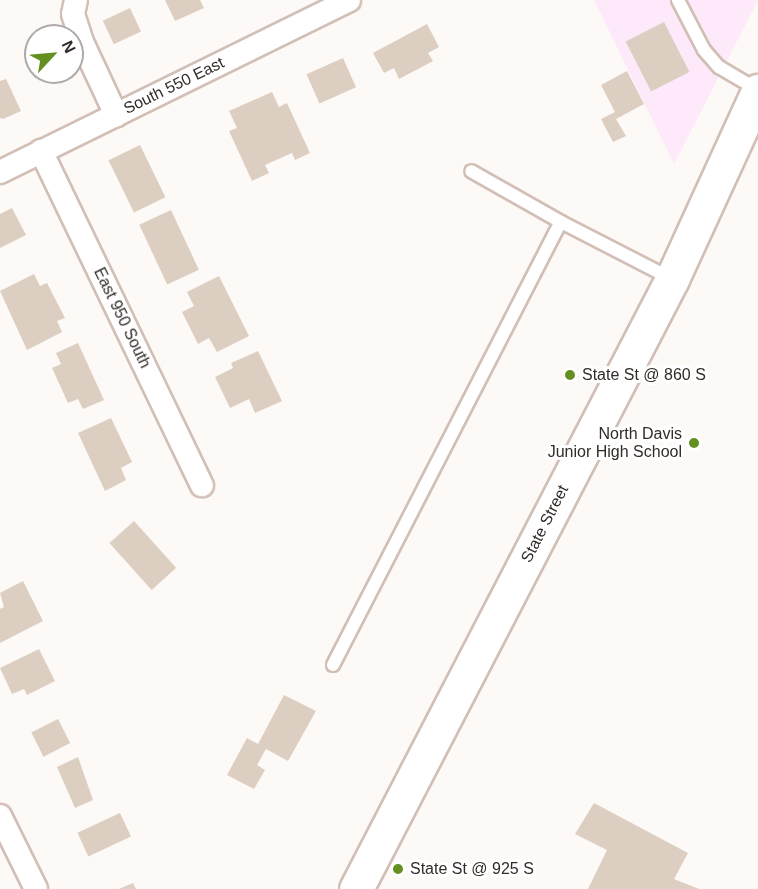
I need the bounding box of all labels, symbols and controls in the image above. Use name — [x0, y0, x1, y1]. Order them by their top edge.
north arrow — [24, 24, 84, 84]
text: N — [59, 38, 79, 56]
street label: South 550 East — [121, 53, 227, 119]
street label: East 950 South — [89, 265, 155, 371]
place label: State St @ 860 S — [582, 365, 706, 385]
marker: State St @ 860 S — [563, 368, 577, 382]
place label: North Davis Junior High School — [548, 424, 682, 462]
marker: North Davis Junior High School — [687, 436, 701, 450]
street label: State Street — [517, 482, 573, 566]
place label: State St @ 925 S — [410, 859, 534, 879]
marker: State St @ 925 S — [391, 862, 405, 876]

